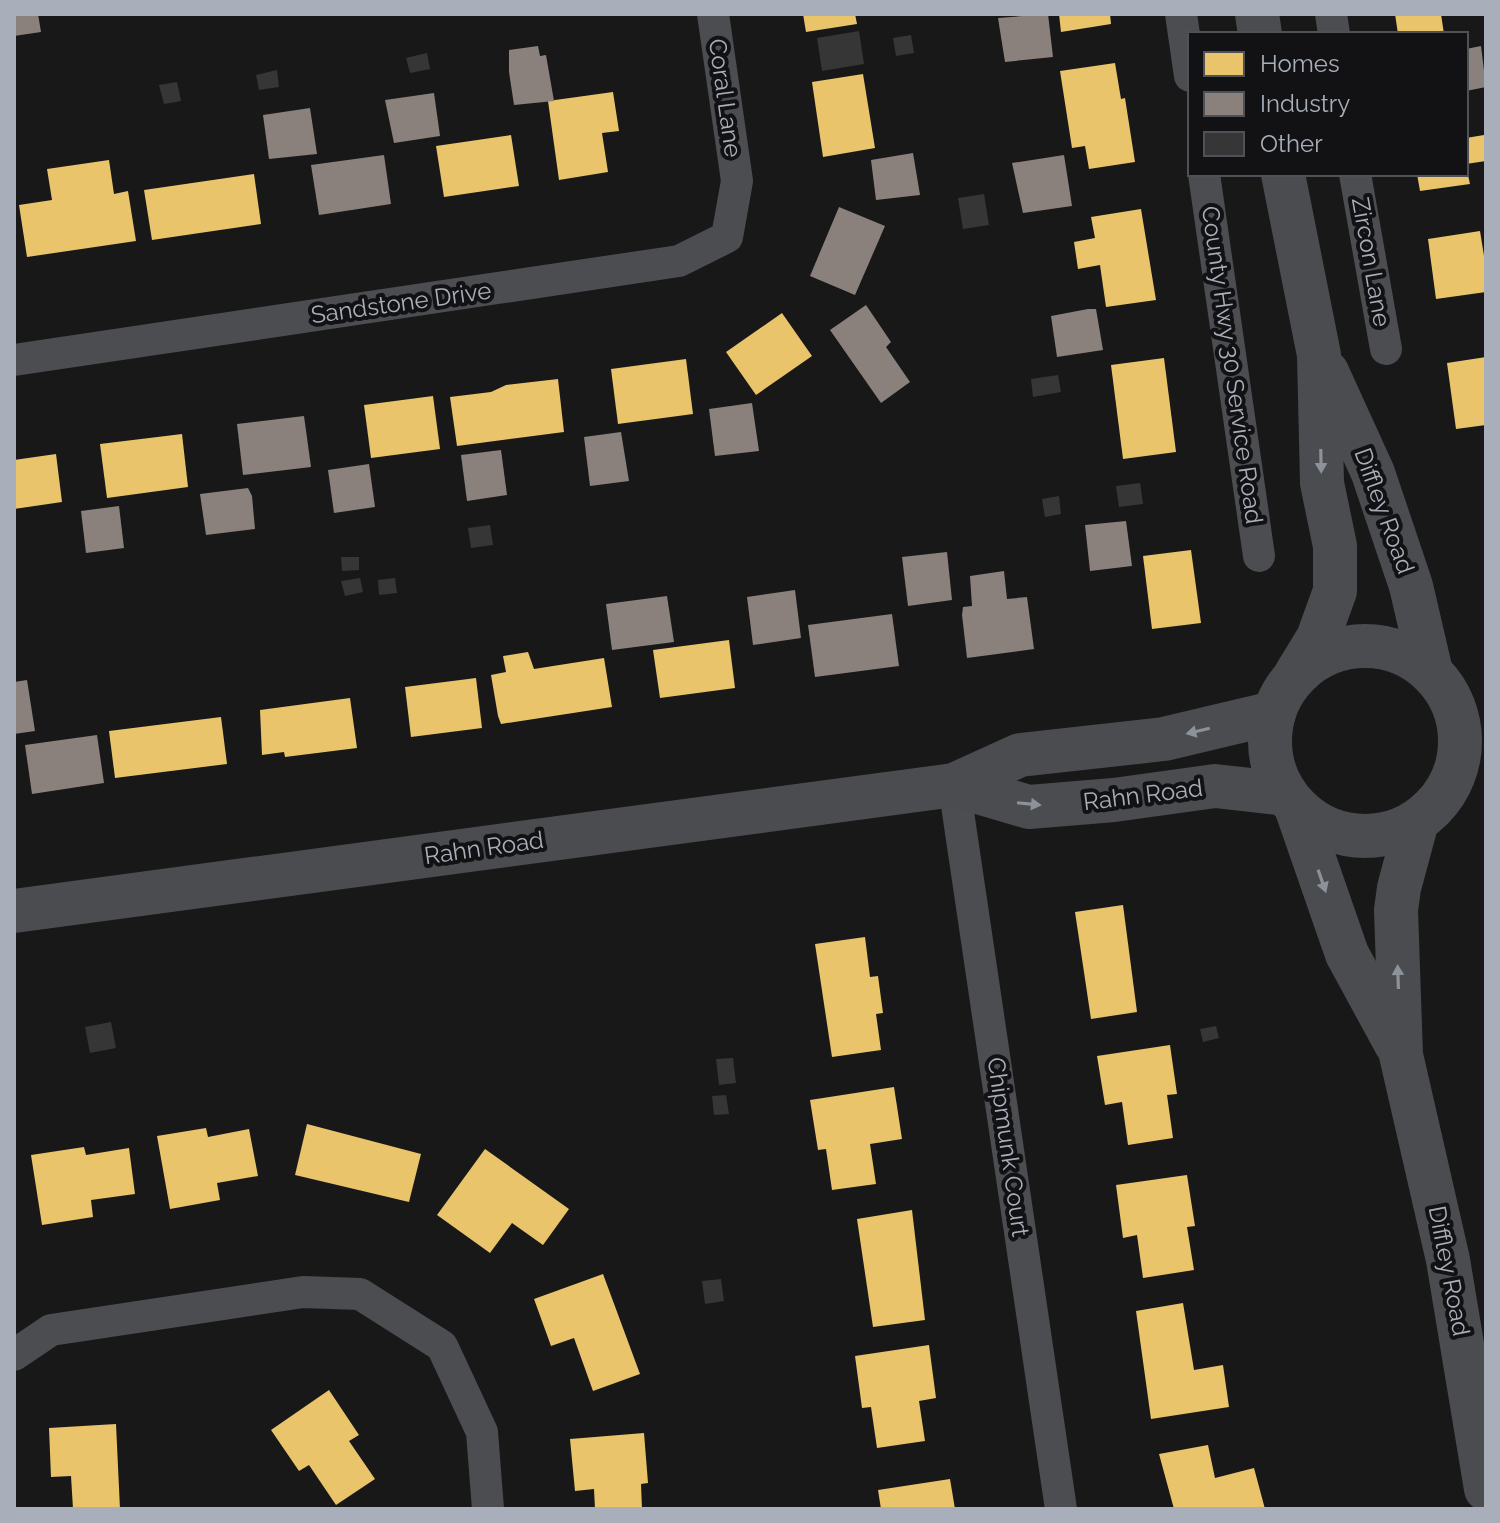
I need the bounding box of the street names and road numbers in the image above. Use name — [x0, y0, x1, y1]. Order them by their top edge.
street label: Coral Lane — [703, 37, 748, 159]
street label: Zircon Lane — [1346, 195, 1397, 329]
street label: County Hwy 30 Service Road — [1196, 204, 1269, 526]
street label: Sandstone Drive — [309, 275, 493, 330]
street label: Diffley Road — [1348, 444, 1421, 578]
street label: Rahn Road — [1081, 773, 1204, 816]
street label: Rahn Road — [422, 825, 545, 870]
street label: Chipmunk Court — [982, 1055, 1035, 1239]
street label: Diffley Road — [1423, 1203, 1476, 1338]

